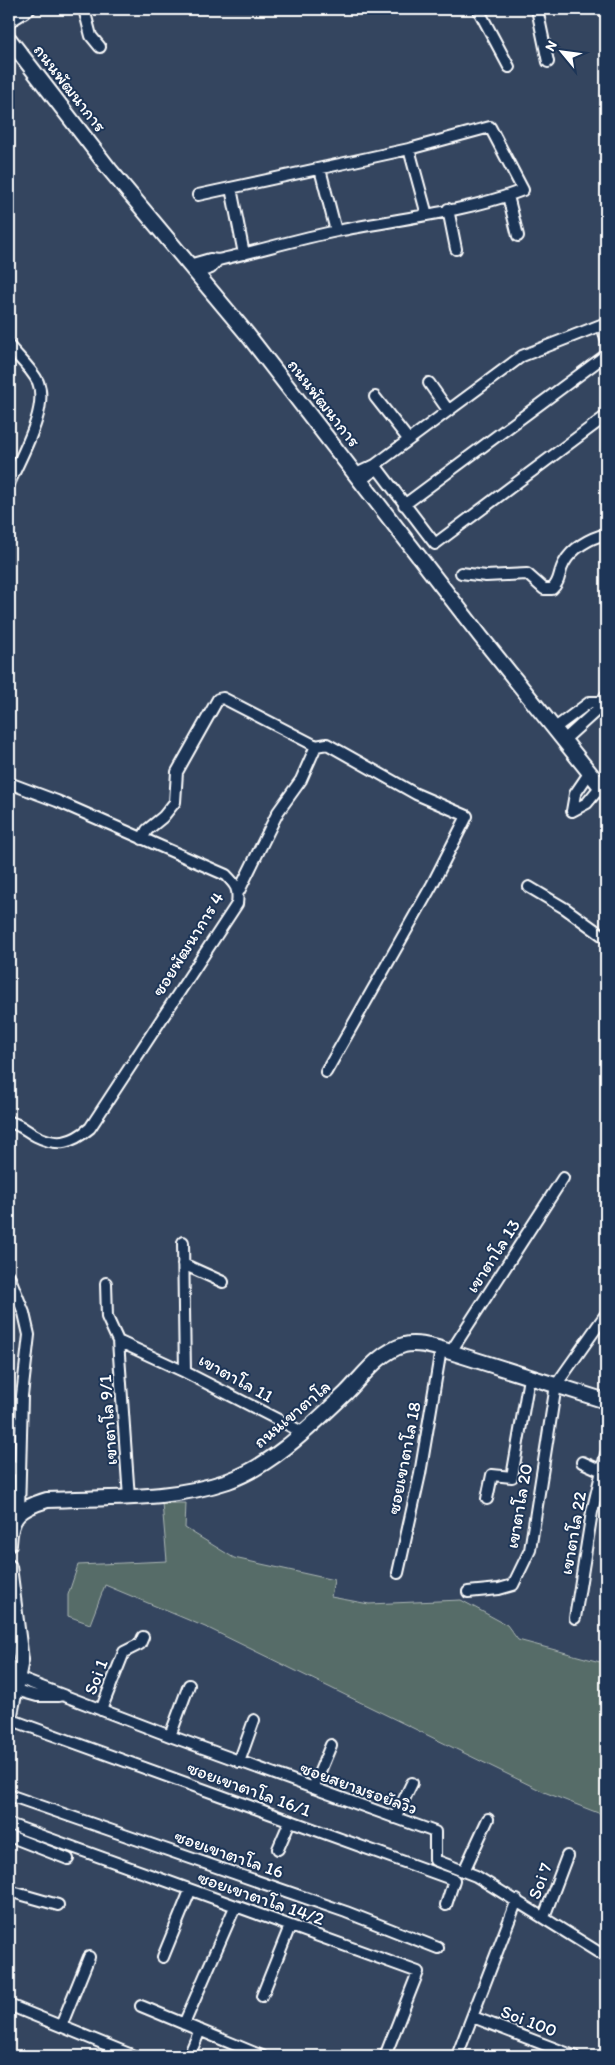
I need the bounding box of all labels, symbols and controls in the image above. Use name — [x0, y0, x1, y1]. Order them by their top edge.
north arrow — [538, 28, 588, 78]
text: N — [541, 38, 561, 54]
street label: ถนนพัฒนาการ — [29, 39, 111, 137]
street label: ถนนพัฒนาการ — [283, 354, 365, 452]
street label: ซอยพัฒนาการ 4 — [147, 888, 229, 1000]
street label: เขาตาโล 13 — [461, 1215, 525, 1297]
street label: เขาตาโล 11 — [195, 1349, 277, 1407]
street label: เขาตาโล 9/1 — [94, 1374, 122, 1466]
street label: ถนนเขาตาโล — [249, 1375, 335, 1453]
street label: ซอยเขาตาโล 18 — [382, 1400, 426, 1516]
street label: เขาตาโล 20 — [501, 1462, 537, 1550]
street label: เขาตาโล 22 — [555, 1489, 591, 1576]
street label: Soi 1 — [79, 1656, 113, 1698]
street label: ซอยเขาตาโล 16/1 — [184, 1756, 314, 1822]
street label: ซอยสยามรอยัลวิว — [297, 1757, 421, 1819]
street label: ซอยเขาตาโล 16 — [172, 1825, 286, 1883]
street label: Soi 7 — [523, 1860, 557, 1902]
street label: ซอยเขาตาโล 14/2 — [195, 1866, 328, 1930]
street label: Soi 100 — [498, 2000, 560, 2042]

